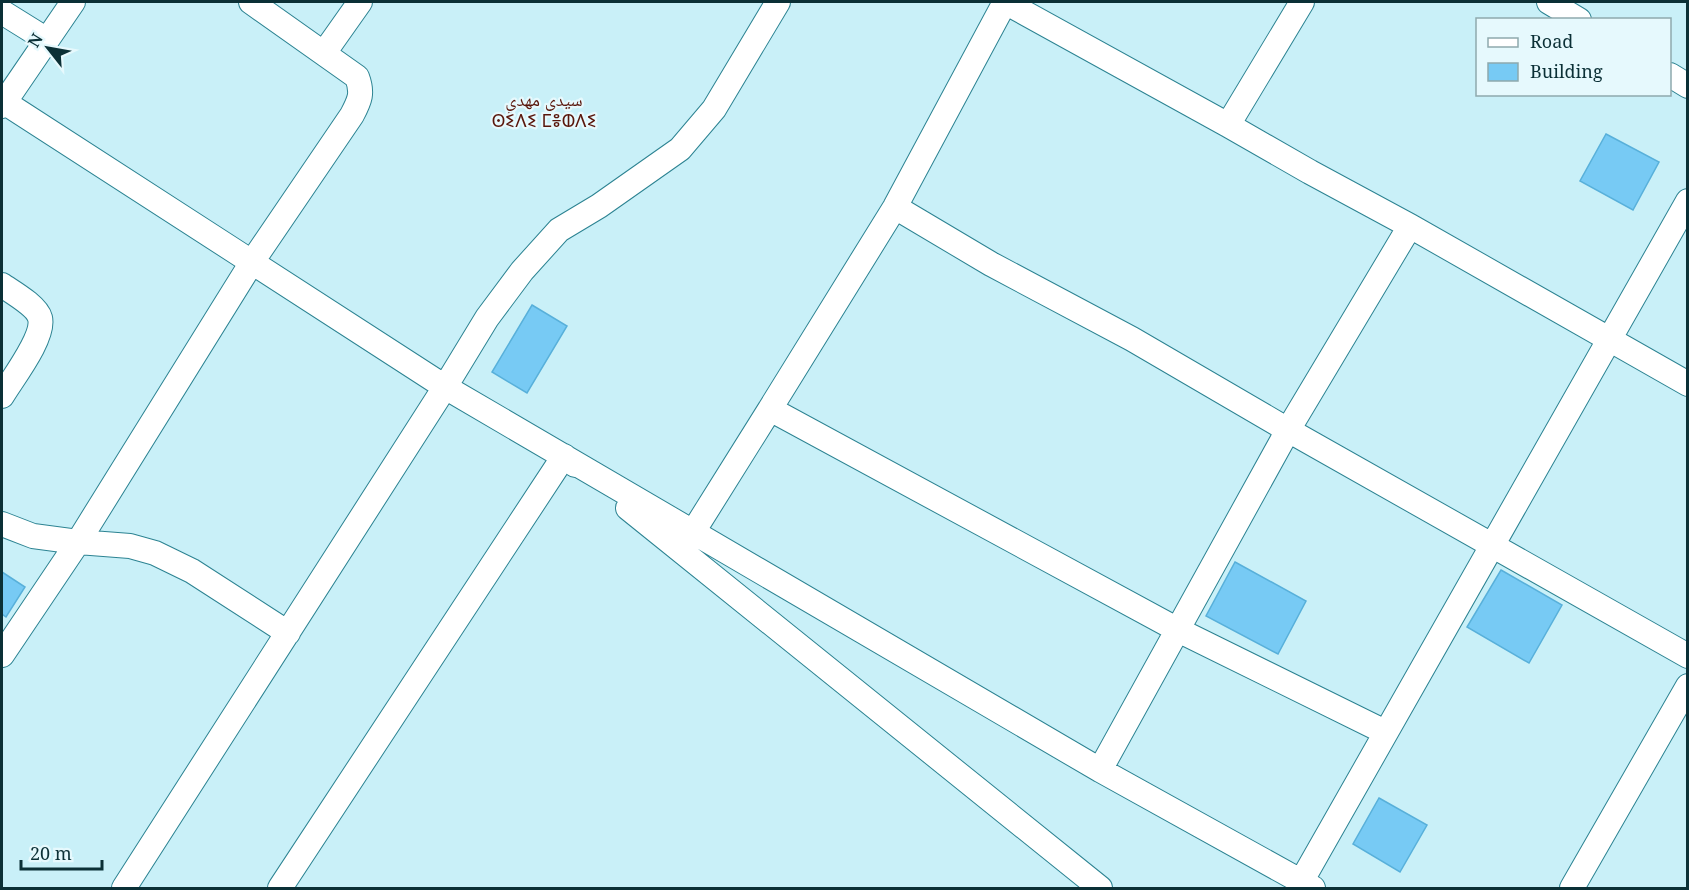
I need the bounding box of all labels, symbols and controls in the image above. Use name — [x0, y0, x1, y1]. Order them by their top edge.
north arrow — [18, 18, 78, 78]
legend — [1476, 18, 1671, 96]
text: N — [22, 29, 48, 51]
text: Road — [1530, 29, 1573, 53]
text: Building — [1530, 59, 1603, 83]
district label: سيدي مهدي ⵙⵉⴷⵉ ⵎⴻⵀⴷⵉ — [491, 87, 597, 132]
scale bar — [21, 833, 102, 871]
text: 20 m — [30, 841, 72, 865]

